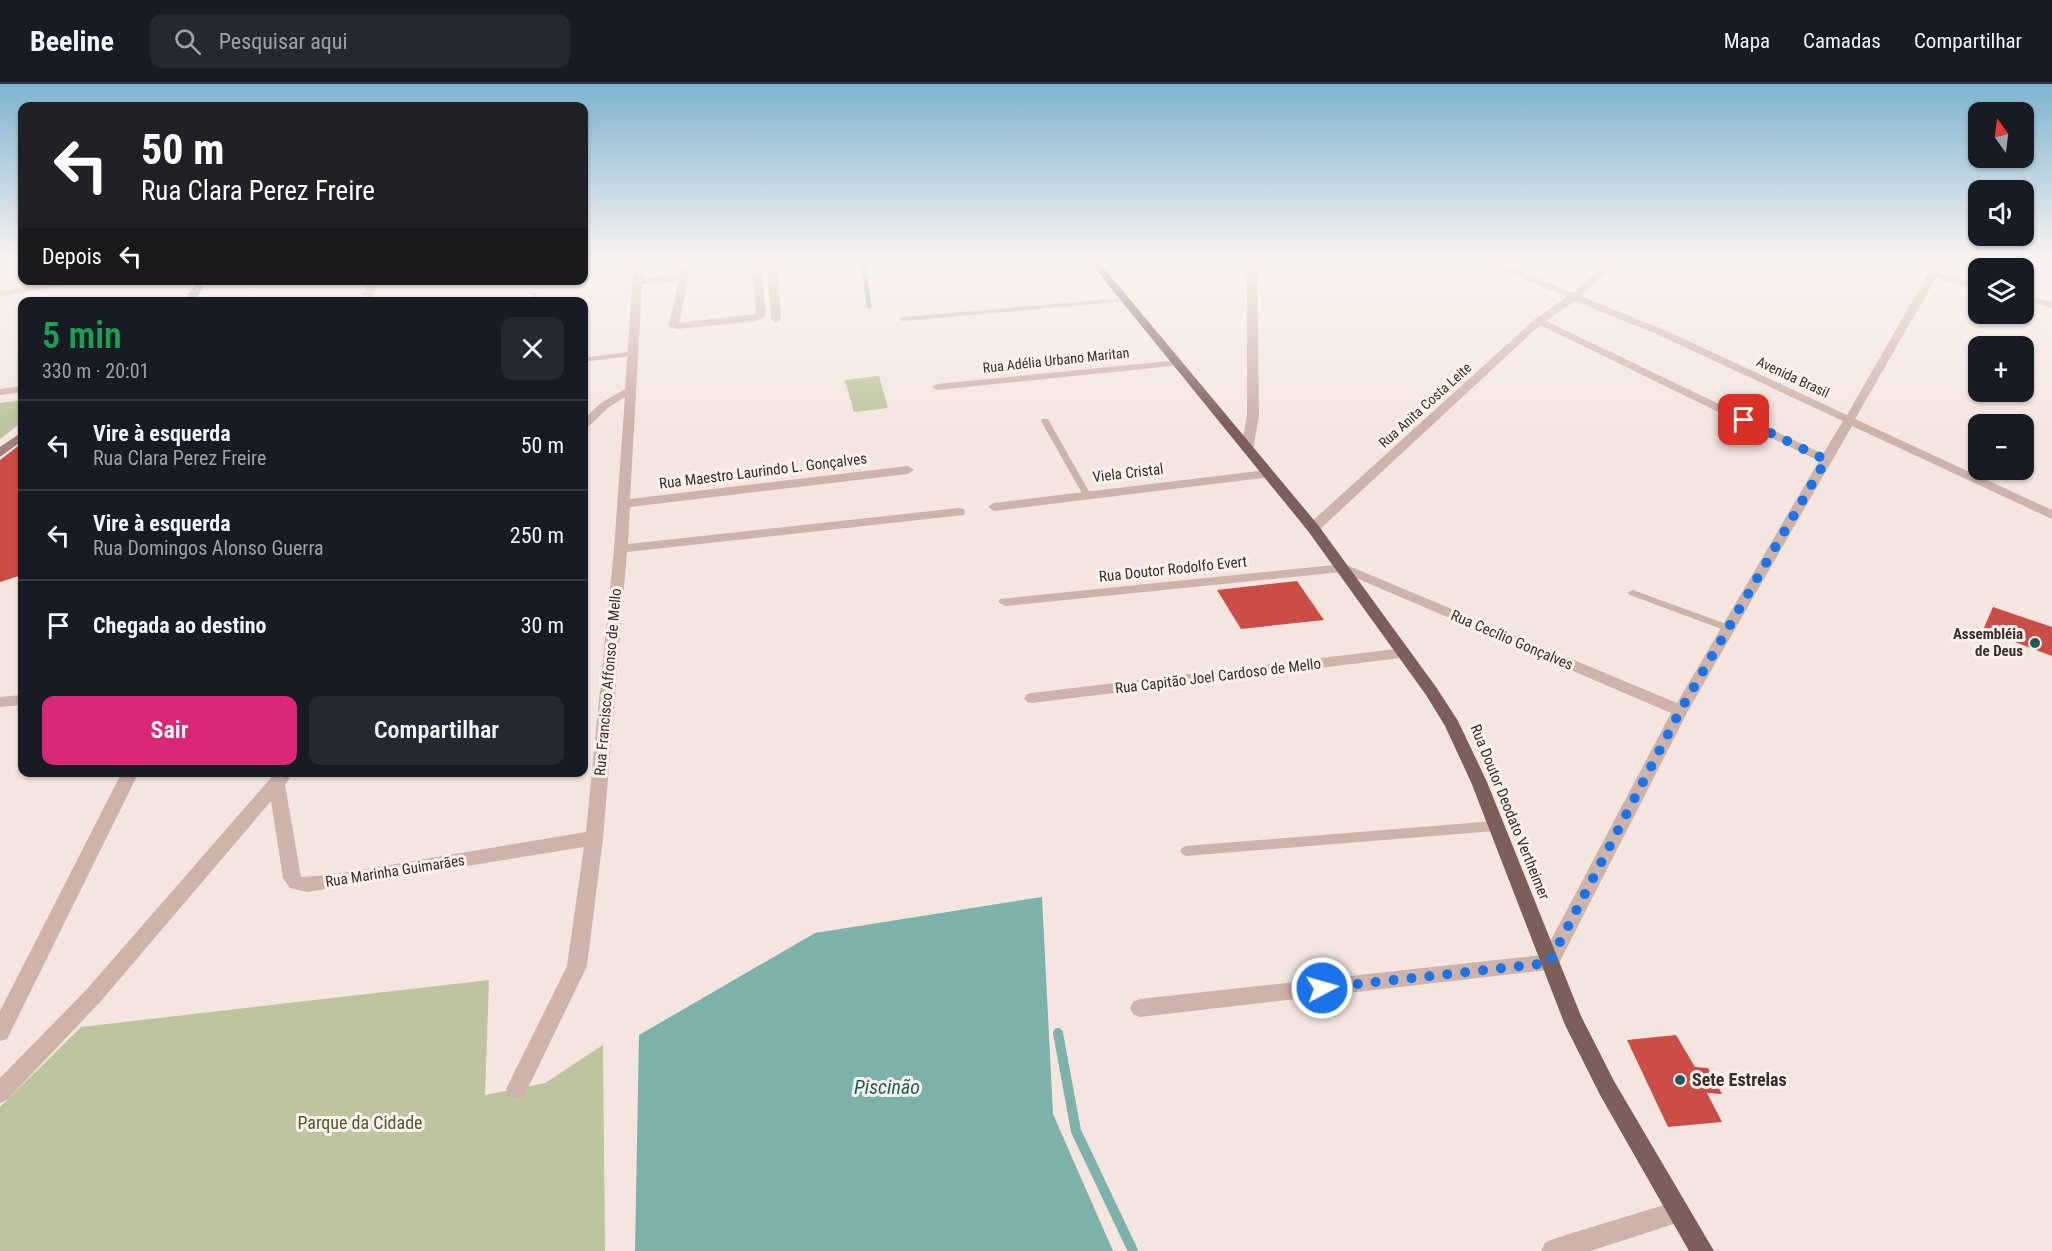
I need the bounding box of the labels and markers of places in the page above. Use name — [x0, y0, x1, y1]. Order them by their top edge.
pin — [1718, 394, 1769, 445]
place label: Assembléia de Deus — [1953, 625, 2023, 660]
marker: Assembléia de Deus — [2028, 636, 2042, 650]
place label: Sete Estrelas — [1692, 1069, 1787, 1090]
marker: Sete Estrelas — [1673, 1073, 1687, 1087]

